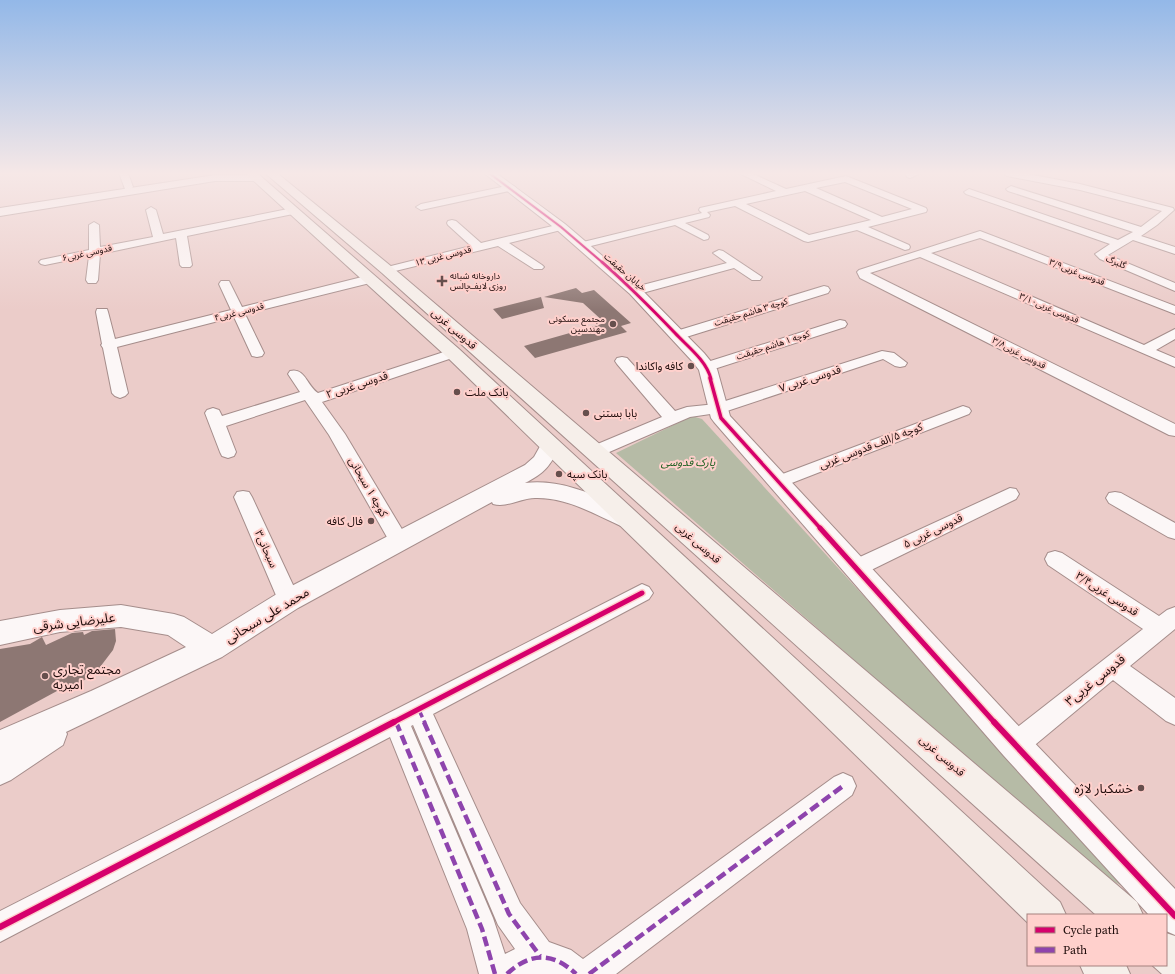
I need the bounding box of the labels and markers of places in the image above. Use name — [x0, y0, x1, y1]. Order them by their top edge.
place label: داروخانه شبانه روزی لایف‌پالس — [450, 270, 506, 292]
marker: داروخانه شبانه روزی لایف‌پالس — [437, 276, 447, 286]
place label: مجتمع مسکونی مهندسین — [549, 313, 605, 335]
marker: مجتمع مسکونی مهندسین — [608, 319, 618, 329]
place label: کافه واکاندا — [636, 359, 683, 374]
marker: کافه واکاندا — [686, 361, 696, 371]
place label: بانک ملت — [465, 385, 509, 400]
marker: بانک ملت — [452, 387, 462, 397]
place label: بابا بستنی — [594, 406, 637, 421]
marker: بابا بستنی — [581, 408, 591, 418]
place label: بانک سپه — [567, 467, 608, 482]
marker: بانک سپه — [554, 469, 564, 479]
place label: فال کافه — [327, 514, 363, 529]
marker: فال کافه — [366, 516, 376, 526]
place label: مجتمع تجاری امیریه — [53, 661, 121, 693]
marker: مجتمع تجاری امیریه — [40, 671, 50, 681]
place label: خشکبار لاژه — [1075, 780, 1133, 797]
marker: خشکبار لاژه — [1136, 783, 1146, 793]

